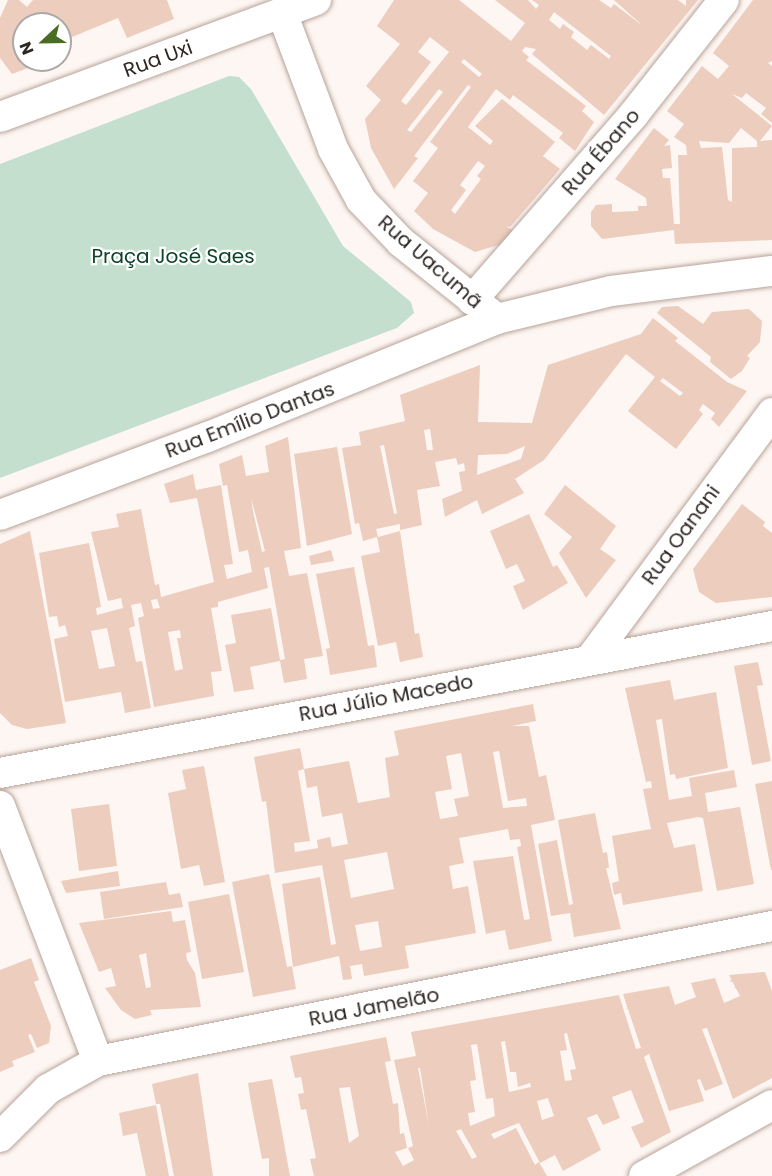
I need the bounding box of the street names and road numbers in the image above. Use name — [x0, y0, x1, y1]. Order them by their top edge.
street label: Rua Uxi — [120, 35, 196, 83]
street label: Rua Ébano — [557, 104, 645, 200]
street label: Rua Uacumã — [373, 210, 487, 314]
street label: Rua Emílio Dantas — [162, 377, 338, 463]
street label: Rua Oanani — [637, 481, 725, 589]
street label: Rua Júlio Macedo — [297, 669, 475, 727]
street label: Rua Jamelão — [307, 983, 441, 1031]

